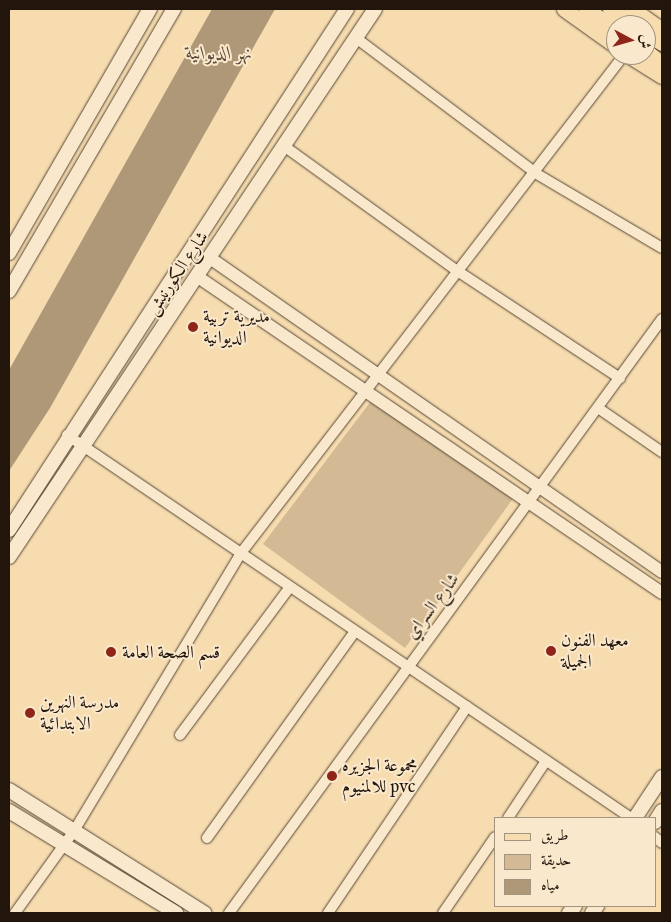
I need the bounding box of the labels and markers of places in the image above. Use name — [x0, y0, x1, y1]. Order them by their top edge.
place label: مديرية تربية الديوانية — [203, 306, 270, 348]
marker: مديرية تربية الديوانية — [187, 321, 199, 333]
place label: معهد الفنون الجميلة — [561, 630, 629, 672]
place label: قسم الصحة العامة — [122, 641, 220, 663]
marker: قسم الصحة العامة — [104, 645, 118, 659]
marker: معهد الفنون الجميلة — [545, 645, 557, 657]
place label: مدرسة النهرين الابتدائية — [40, 692, 119, 734]
marker: مدرسة النهرين الابتدائية — [24, 707, 36, 719]
place label: مجموعة الجزيره للالمنيوم pvc — [342, 755, 417, 798]
marker: مجموعة الجزيره للالمنيوم pvc — [326, 770, 338, 782]

